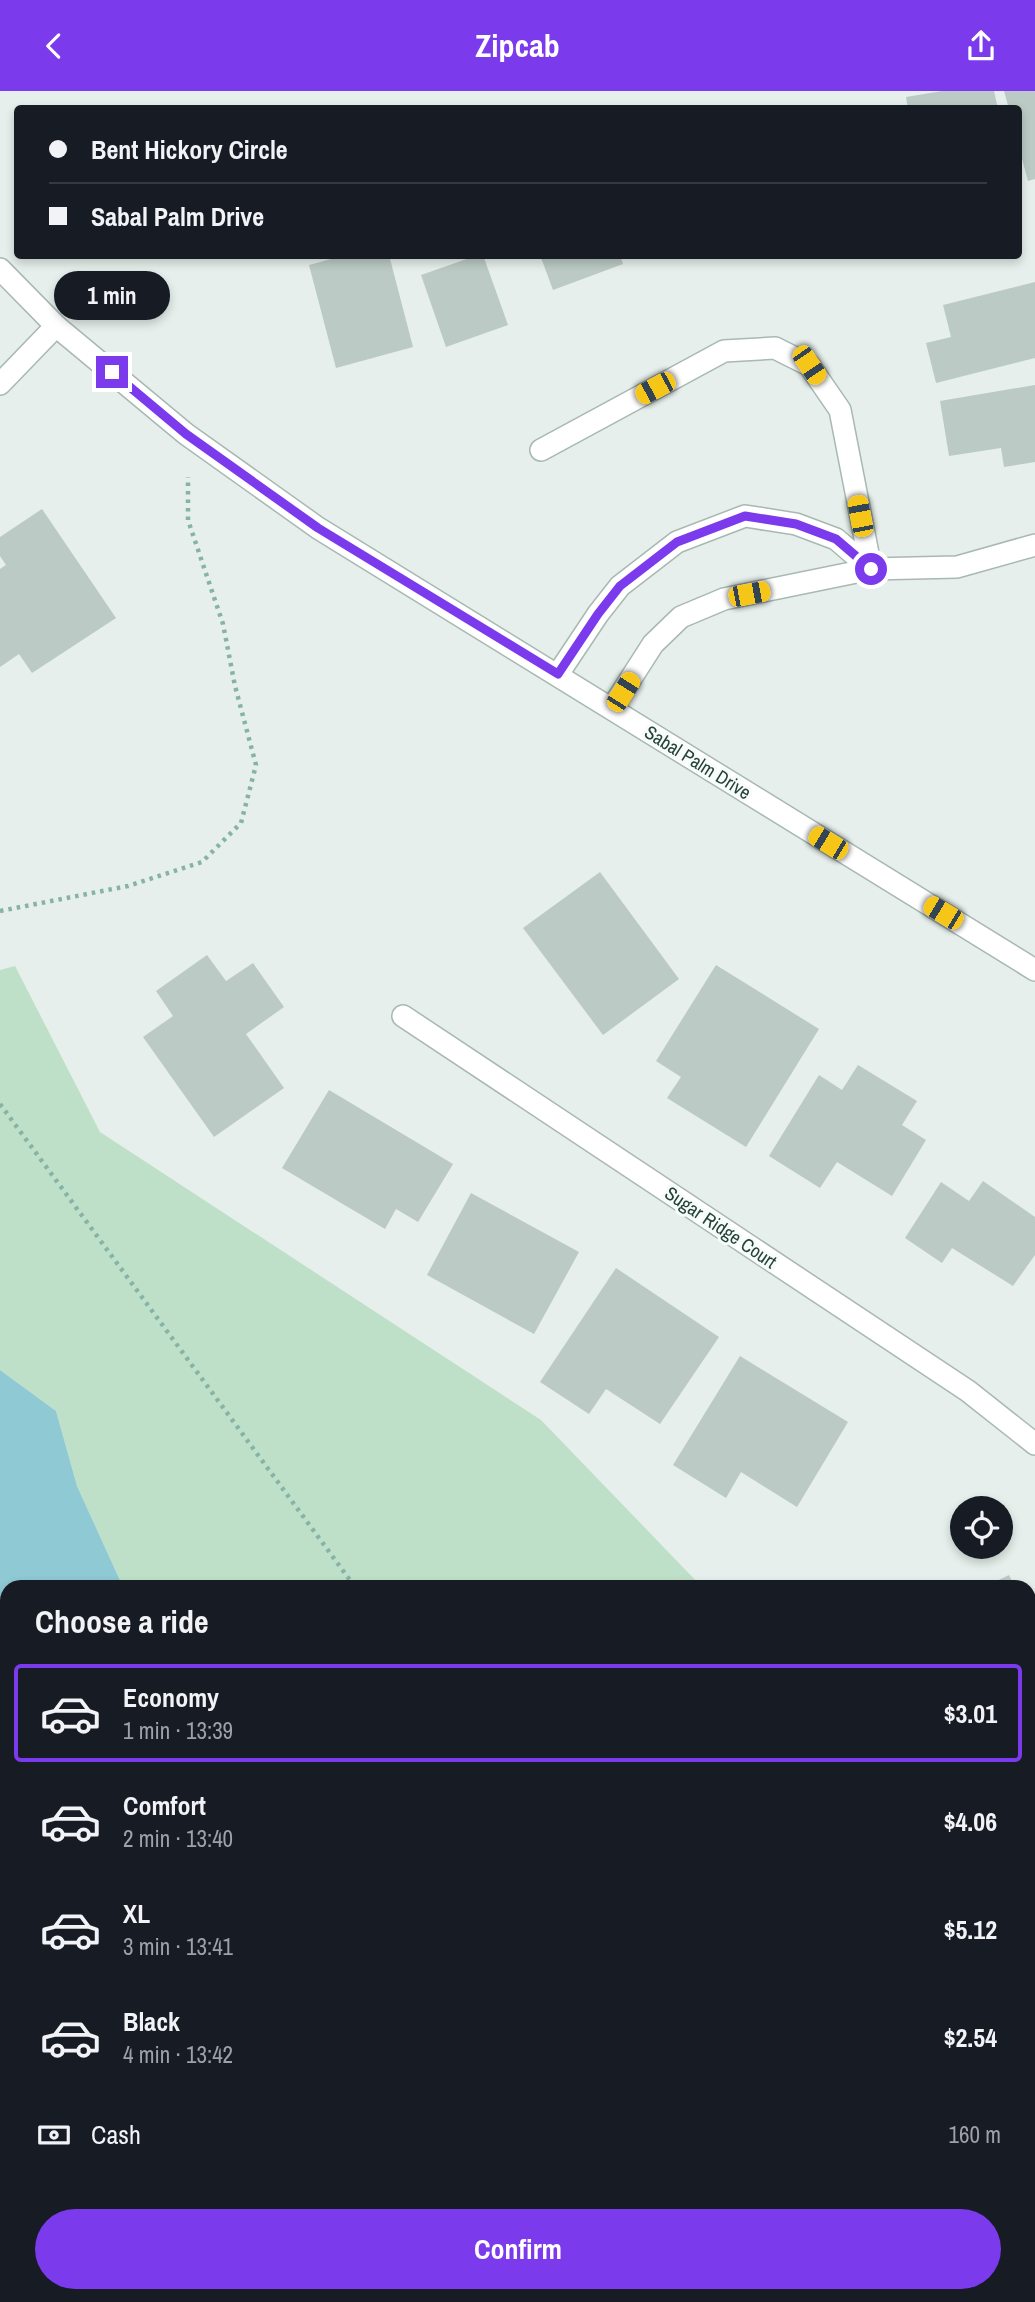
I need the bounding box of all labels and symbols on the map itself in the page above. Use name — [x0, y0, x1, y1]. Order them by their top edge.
callout: 1 min — [54, 271, 170, 320]
car — [789, 342, 830, 388]
route end — [96, 356, 128, 388]
car — [632, 369, 679, 407]
car — [846, 493, 875, 539]
route start — [855, 553, 887, 585]
car — [727, 580, 772, 608]
car — [603, 669, 644, 715]
street label: Sabal Palm Drive — [640, 719, 756, 805]
car — [805, 823, 852, 863]
car — [920, 893, 967, 933]
street label: Sugar Ridge Court — [660, 1180, 783, 1274]

